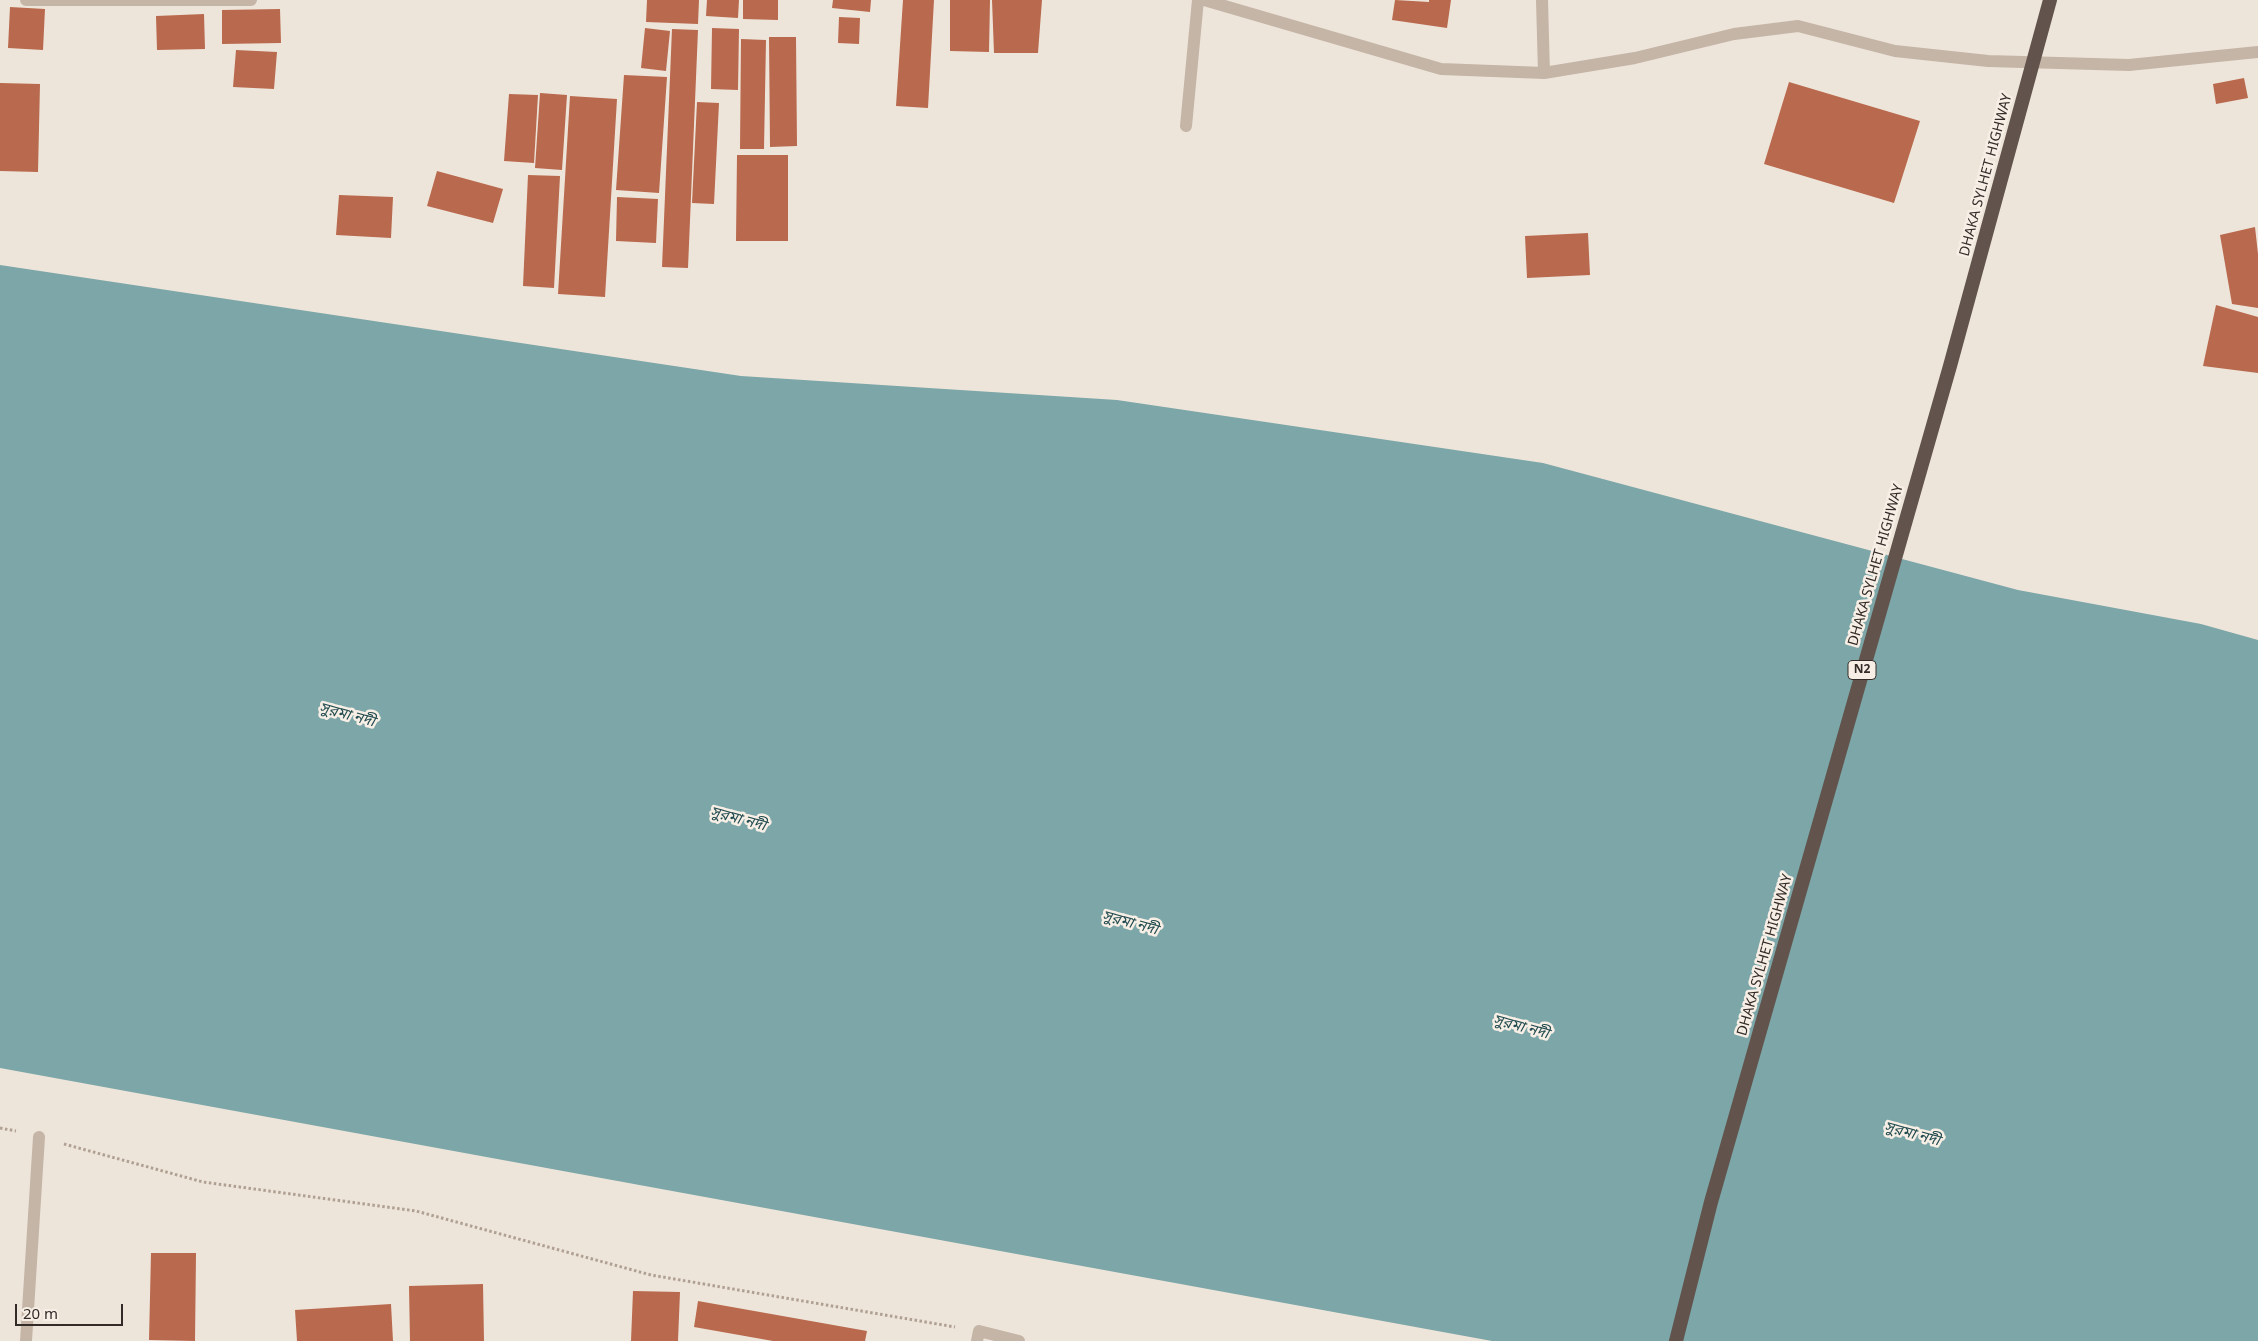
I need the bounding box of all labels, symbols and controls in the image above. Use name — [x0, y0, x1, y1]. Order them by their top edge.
street label: DHAKA SYLHET HIGHWAY — [1956, 92, 2016, 258]
street label: DHAKA SYLHET HIGHWAY — [1845, 482, 1907, 648]
road number: N2 — [1848, 660, 1876, 680]
water label: সুরমা নদী — [317, 699, 377, 731]
water label: সুরমা নদী — [708, 803, 768, 835]
street label: DHAKA SYLHET HIGHWAY — [1734, 872, 1796, 1038]
water label: সুরমা নদী — [1100, 907, 1160, 939]
water label: সুরমা নদী — [1491, 1011, 1551, 1043]
water label: সুরমা নদী — [1882, 1118, 1942, 1150]
scale bar — [18, 1294, 125, 1326]
text: 20 m — [23, 1303, 58, 1323]

